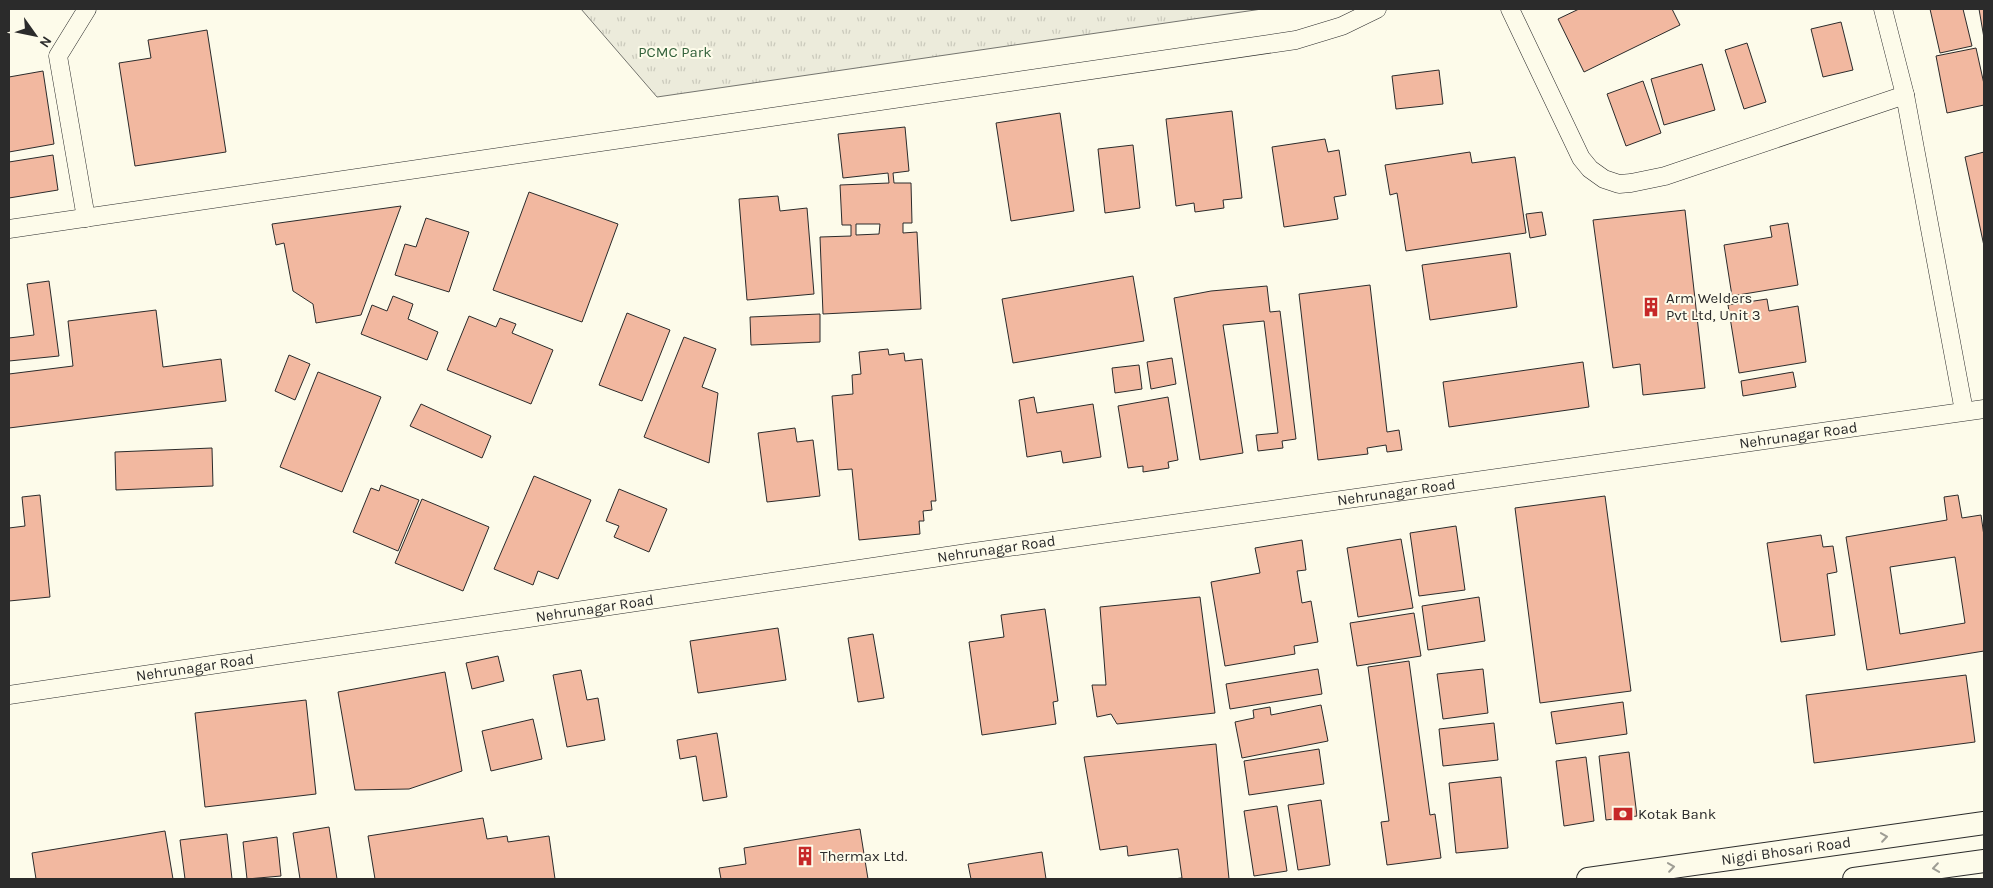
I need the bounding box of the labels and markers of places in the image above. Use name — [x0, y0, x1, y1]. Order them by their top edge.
place label: Arm Welders Pvt Ltd, Unit 3 — [1666, 289, 1761, 324]
building icon: Arm Welders Pvt Ltd, Unit 3 — [1640, 296, 1662, 318]
bank icon: Kotak Bank — [1612, 803, 1634, 825]
place label: Kotak Bank — [1638, 805, 1716, 823]
building icon: Thermax Ltd. — [794, 845, 816, 867]
place label: Thermax Ltd. — [820, 847, 908, 865]

